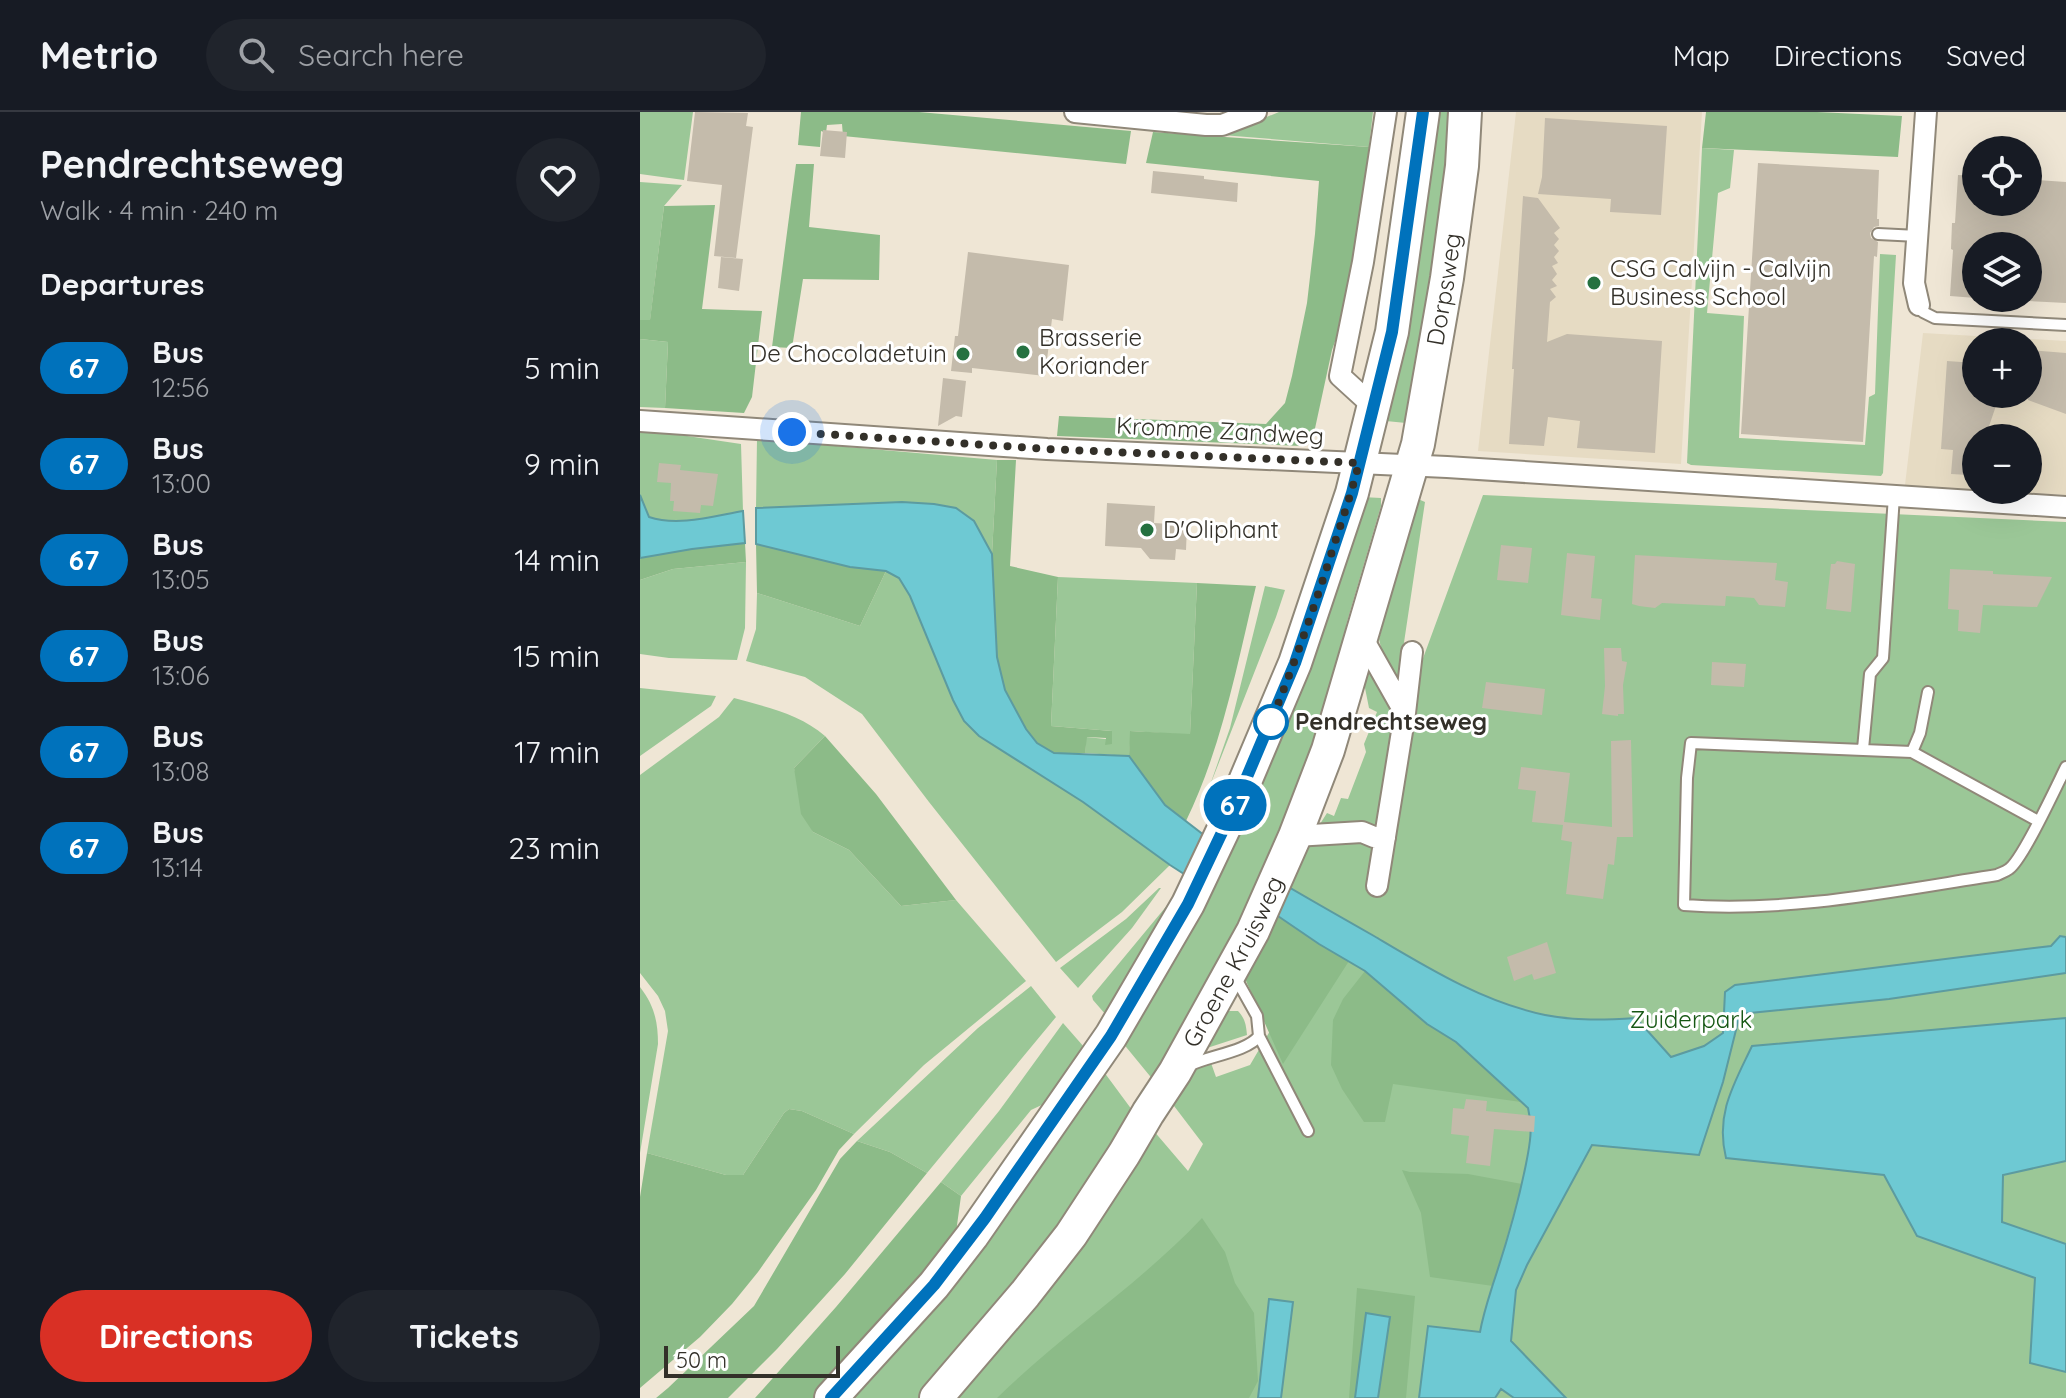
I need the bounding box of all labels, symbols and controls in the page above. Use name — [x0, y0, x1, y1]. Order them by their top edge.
search box — [206, 19, 766, 91]
text: Metrio — [40, 31, 158, 79]
icon: search — [234, 33, 278, 77]
text: Search here — [298, 36, 464, 74]
text: Map — [1673, 38, 1730, 73]
text: Directions — [1774, 38, 1902, 73]
text: Saved — [1946, 38, 2026, 73]
map controls — [1962, 136, 2042, 504]
button: locate — [1962, 136, 2042, 216]
button: heart — [516, 138, 600, 222]
text: Pendrechtseweg — [40, 140, 344, 188]
text: Walk · 4 min · 240 m — [40, 194, 278, 227]
street label: Dorpsweg — [1419, 231, 1467, 348]
button: layers — [1962, 232, 2042, 312]
place label: CSG Calvijn - Calvijn Business School — [1610, 253, 1832, 311]
text: Departures — [40, 265, 205, 303]
marker: CSG Calvijn - Calvijn Business School — [1585, 274, 1603, 292]
place label: Brasserie Koriander — [1039, 322, 1149, 380]
button: + — [1962, 328, 2042, 408]
text: Bus — [152, 333, 204, 371]
place label: De Chocoladetuin — [750, 338, 947, 368]
marker: Brasserie Koriander — [1014, 343, 1032, 361]
marker: De Chocoladetuin — [954, 345, 972, 363]
text: 5 min — [524, 349, 600, 387]
text: 67 — [69, 350, 99, 385]
text: 12:56 — [152, 371, 209, 404]
street label: Kromme Zandweg — [1115, 410, 1325, 450]
your location — [772, 412, 812, 452]
button: − — [1962, 424, 2042, 504]
text: Bus — [152, 429, 204, 467]
text: 9 min — [524, 445, 600, 483]
text: 67 — [69, 446, 99, 481]
text: 13:00 — [152, 467, 211, 500]
place label: D'Oliphant — [1163, 514, 1279, 544]
marker: D'Oliphant — [1138, 521, 1156, 539]
text: Bus — [152, 525, 204, 563]
text: 14 min — [514, 541, 600, 579]
text: 67 — [69, 542, 99, 577]
text: 13:05 — [152, 563, 210, 596]
text: Bus — [152, 621, 204, 659]
text: 15 min — [513, 637, 600, 675]
text: 67 — [69, 638, 99, 673]
text: 13:06 — [152, 659, 210, 692]
marker: Pendrechtseweg — [1254, 705, 1288, 739]
place label: Pendrechtseweg — [1295, 706, 1487, 736]
text: Bus — [152, 717, 204, 755]
text: 17 min — [514, 733, 600, 771]
text: 67 — [69, 734, 99, 769]
text: 13:08 — [152, 755, 210, 788]
line badge: 67 — [1199, 779, 1271, 831]
text: 67 — [1220, 787, 1250, 822]
text: Bus — [152, 813, 204, 851]
text: 23 min — [508, 829, 600, 867]
text: 67 — [69, 830, 99, 865]
text: 13:14 — [152, 851, 203, 884]
street label: Groene Kruisweg — [1176, 871, 1289, 1052]
park label: Zuiderpark — [1630, 1004, 1752, 1034]
button: Directions — [40, 1290, 312, 1382]
button: Tickets — [328, 1290, 600, 1382]
scale bar — [664, 1342, 840, 1378]
text: 50 m — [676, 1346, 727, 1374]

